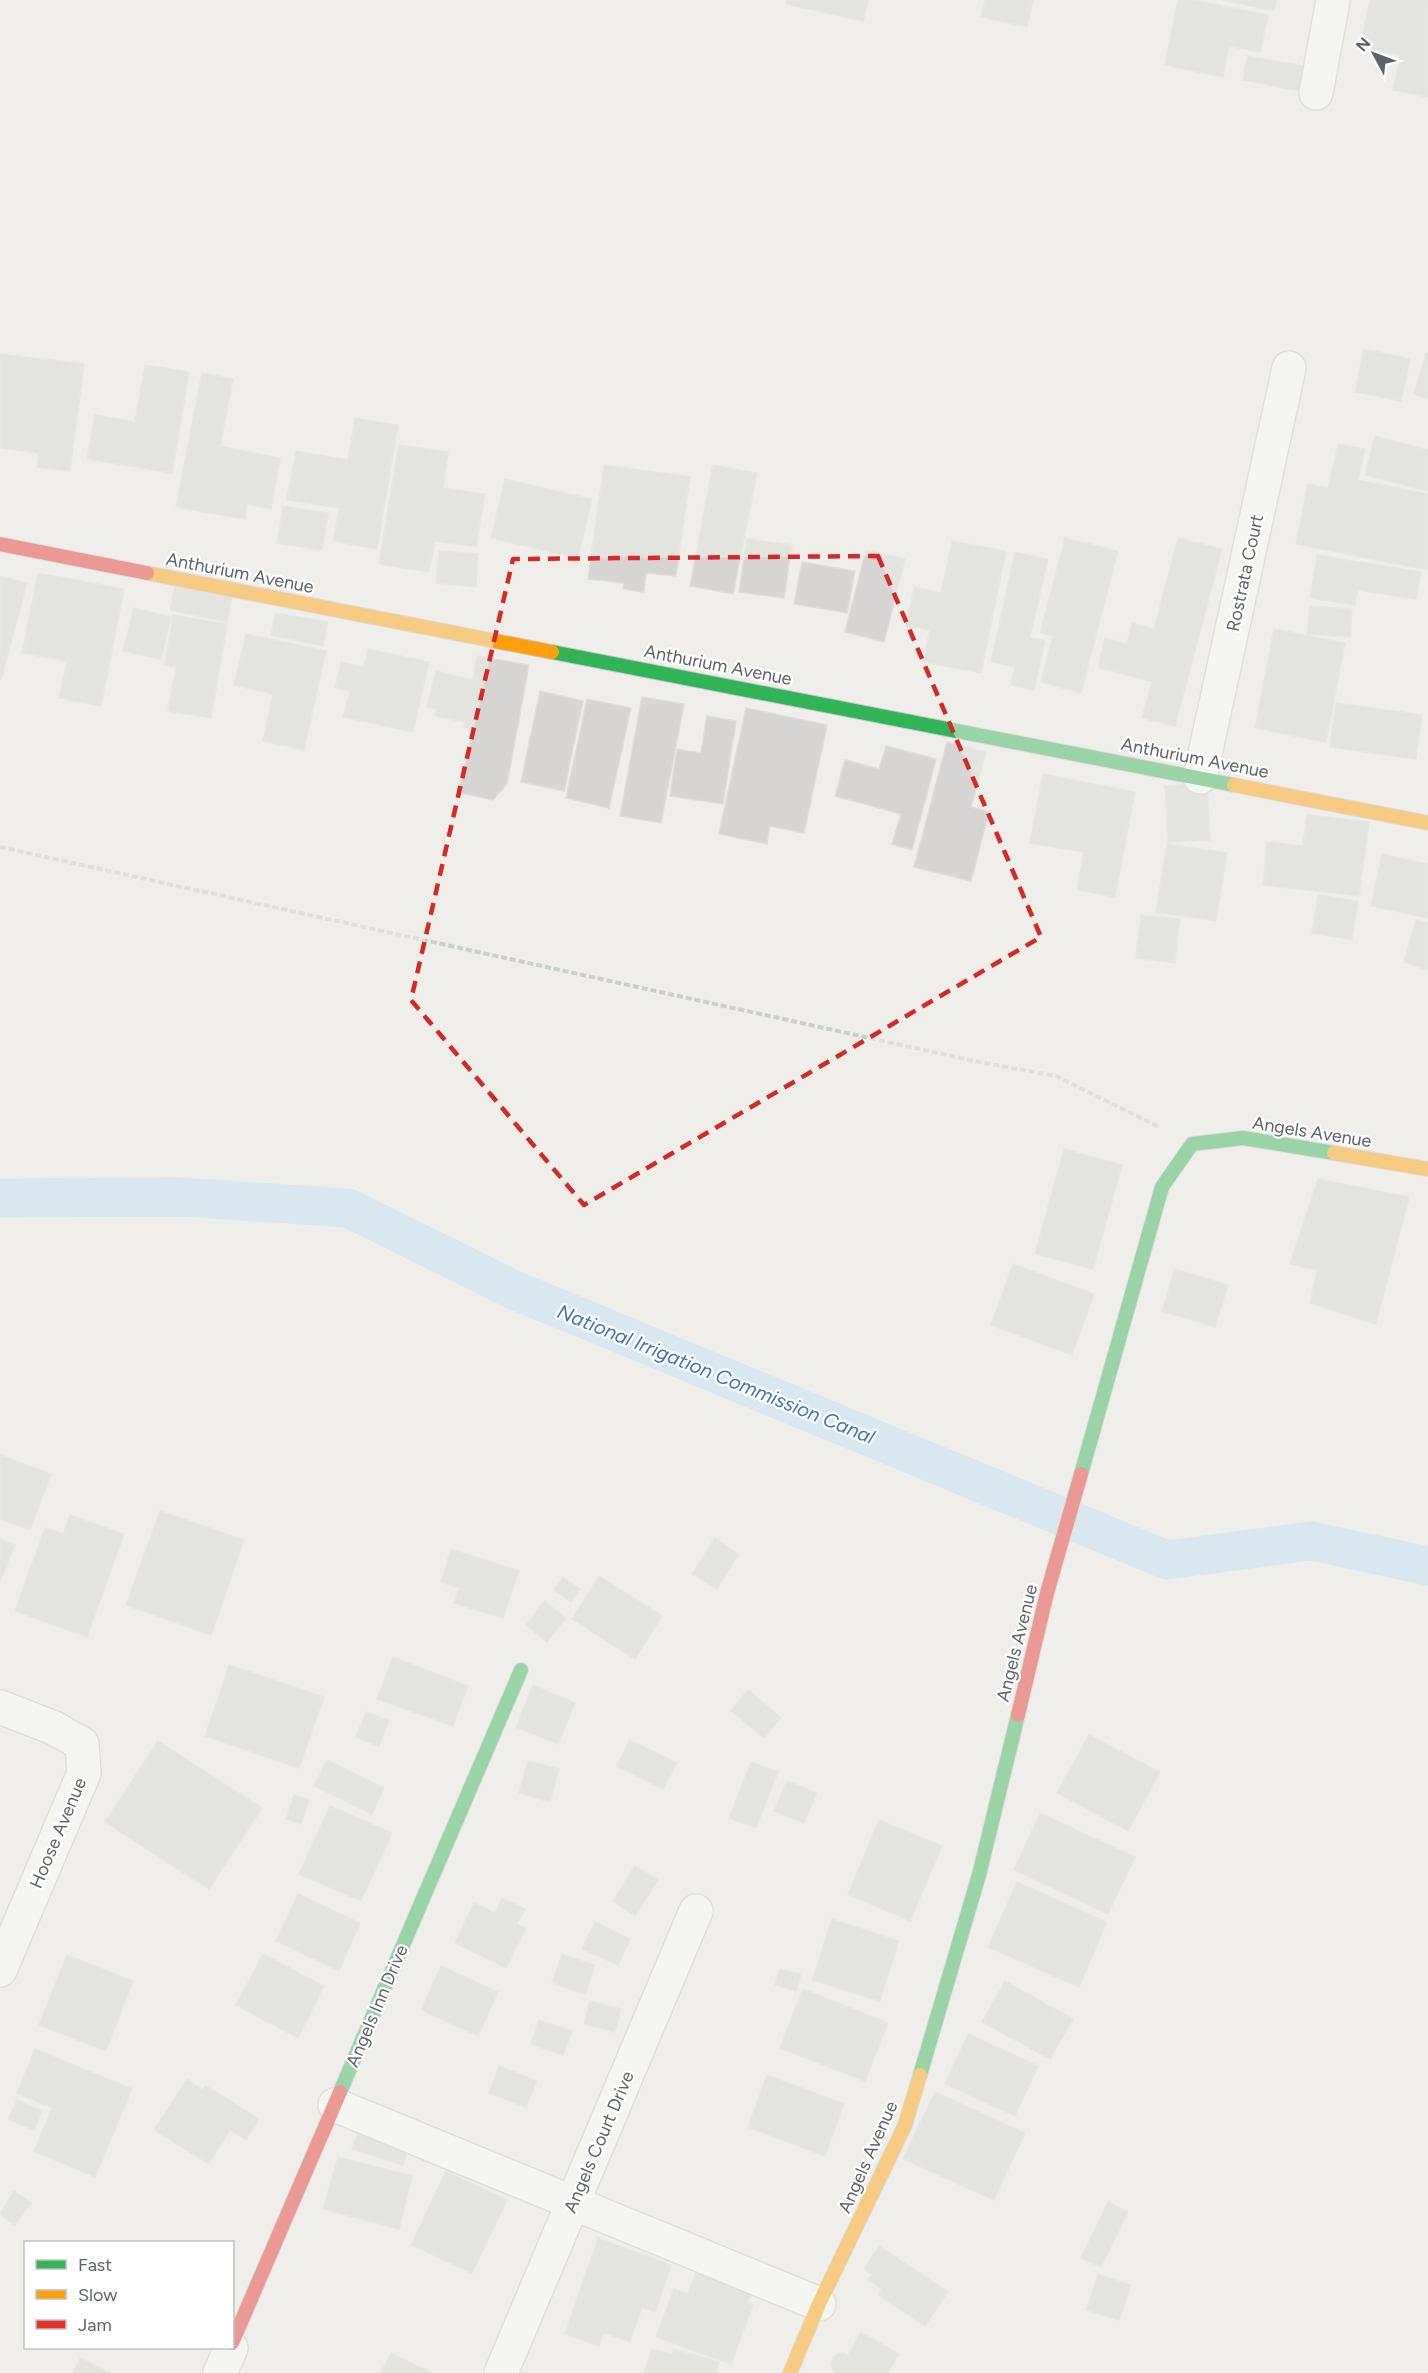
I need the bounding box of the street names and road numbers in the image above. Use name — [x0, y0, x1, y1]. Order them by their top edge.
street label: Rostrata Court — [1222, 512, 1268, 633]
street label: Anthurium Avenue — [164, 548, 316, 598]
street label: Anthurium Avenue — [642, 640, 794, 690]
street label: Anthurium Avenue — [1119, 733, 1271, 783]
street label: Angels Avenue — [1251, 1112, 1373, 1152]
street label: Angels Avenue — [992, 1582, 1042, 1704]
street label: Hoose Avenue — [25, 1774, 91, 1892]
street label: Angels Inn Drive — [341, 1942, 413, 2070]
street label: Angels Court Drive — [559, 2068, 639, 2216]
street label: Angels Avenue — [833, 2097, 903, 2216]

